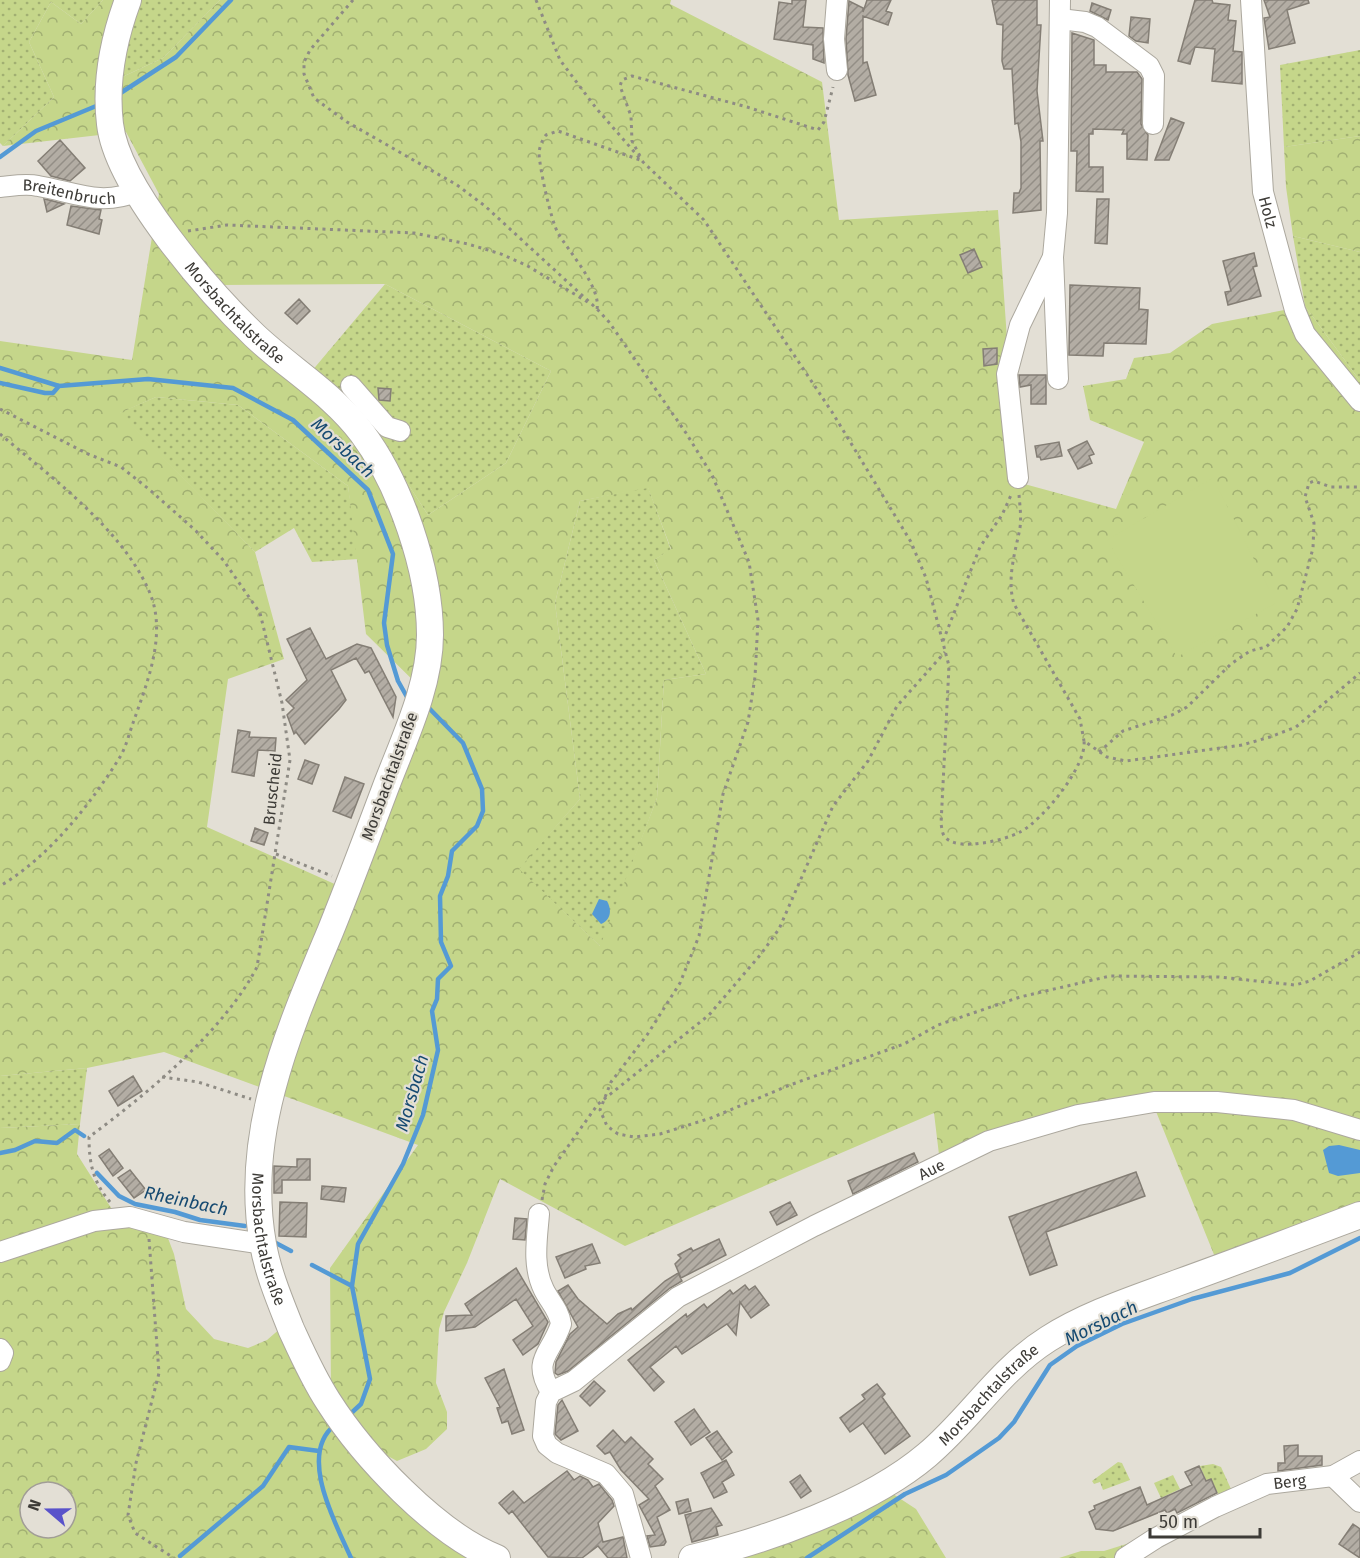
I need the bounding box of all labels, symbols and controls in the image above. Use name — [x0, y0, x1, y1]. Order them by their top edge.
street label: Breitenbruch — [22, 176, 117, 208]
street label: Holz — [1255, 194, 1281, 230]
street label: Morsbachtalstraße — [181, 258, 289, 368]
water label: Morsbach — [307, 413, 379, 483]
street label: Morsbachtalstraße — [357, 710, 421, 843]
street label: Bruscheid — [259, 752, 286, 826]
water label: Morsbach — [391, 1052, 433, 1134]
street label: Aue — [915, 1155, 948, 1184]
street label: Morsbachtalstraße — [248, 1172, 290, 1308]
water label: Rheinbach — [142, 1181, 230, 1221]
water label: Morsbach — [1061, 1296, 1141, 1350]
street label: Morsbachtalstraße — [935, 1340, 1042, 1450]
street label: Berg — [1272, 1470, 1308, 1493]
north arrow — [18, 1480, 78, 1540]
text: N — [24, 1497, 45, 1513]
scale bar — [1150, 1501, 1260, 1539]
text: 50 m — [1159, 1511, 1198, 1533]

